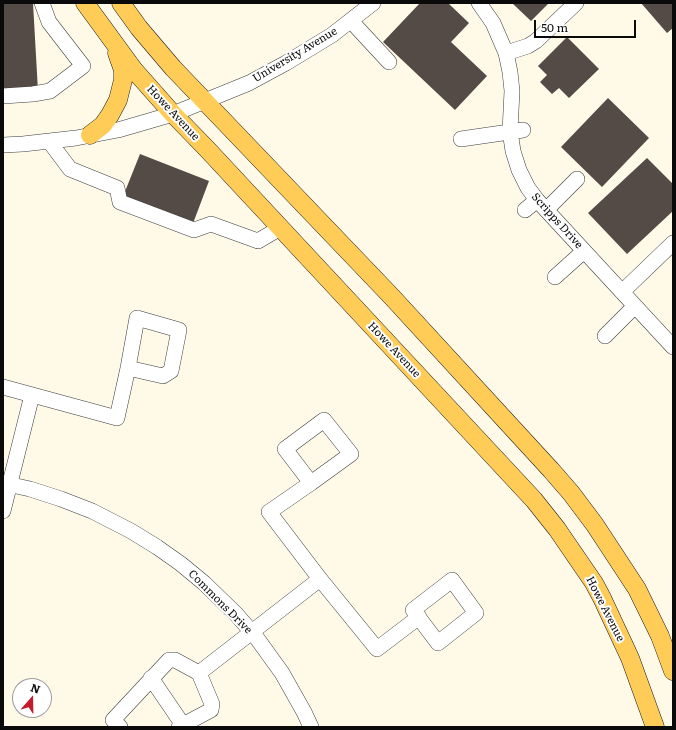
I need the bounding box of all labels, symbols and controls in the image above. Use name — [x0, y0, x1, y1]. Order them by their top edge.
scale bar — [536, 12, 638, 38]
text: 50 m — [541, 18, 568, 36]
street label: University Avenue — [250, 25, 340, 85]
street label: Howe Avenue — [144, 82, 202, 144]
street label: Scripps Drive — [529, 190, 585, 252]
street label: Howe Avenue — [365, 319, 423, 381]
street label: Commons Drive — [185, 567, 255, 637]
street label: Howe Avenue — [583, 574, 627, 644]
north arrow — [12, 678, 52, 718]
text: N — [29, 679, 43, 697]

